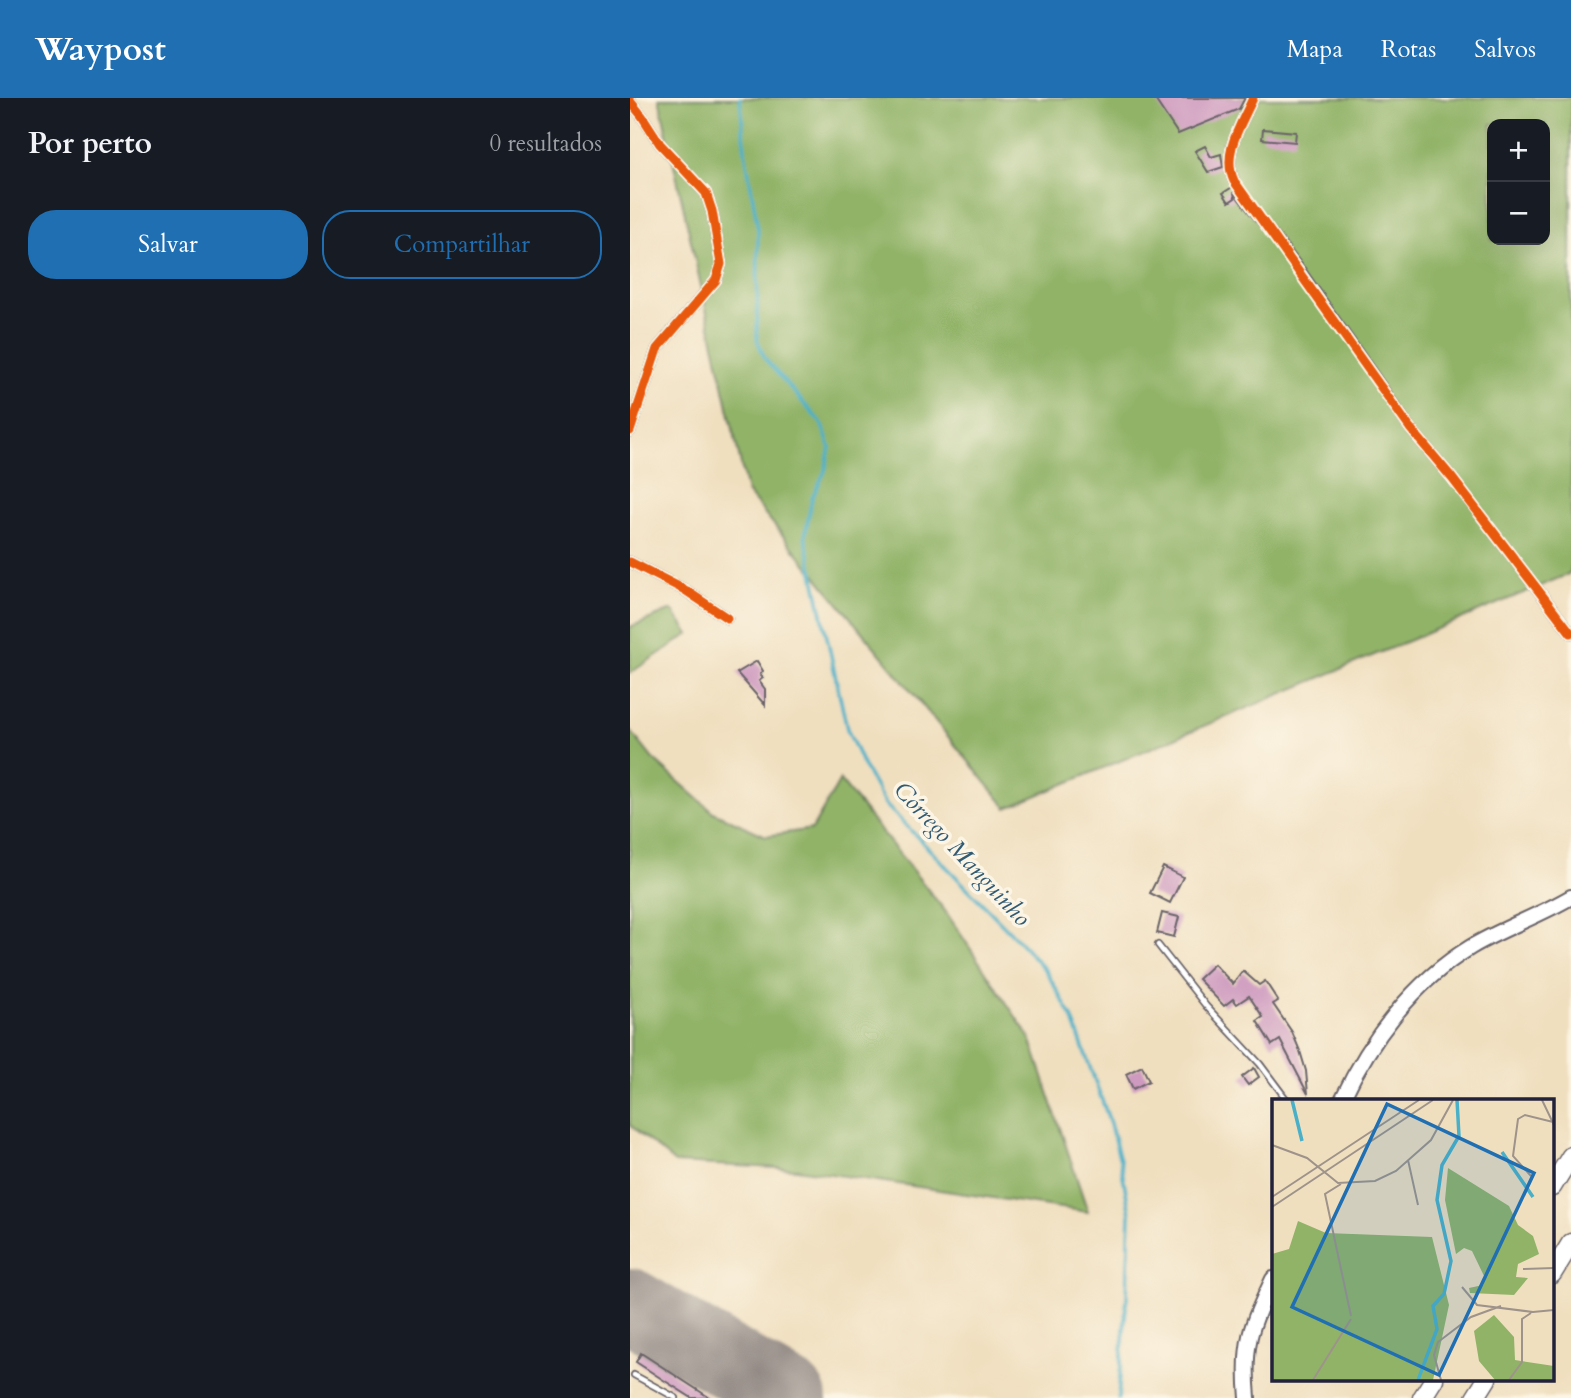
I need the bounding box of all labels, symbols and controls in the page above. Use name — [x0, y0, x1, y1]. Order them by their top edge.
text: Waypost — [35, 27, 166, 72]
text: Mapa — [1287, 33, 1343, 66]
text: Rotas — [1381, 33, 1436, 66]
text: Salvos — [1474, 33, 1536, 66]
map controls — [1487, 119, 1550, 245]
button: + — [1487, 119, 1550, 182]
text: Por perto — [28, 123, 152, 164]
text: 0 resultados — [489, 128, 602, 159]
button: − — [1487, 182, 1550, 245]
button: Salvar — [28, 210, 308, 279]
button: Compartilhar — [322, 210, 602, 279]
water label: Córrego Manguinho — [886, 774, 1038, 934]
inset map — [1272, 1099, 1553, 1380]

